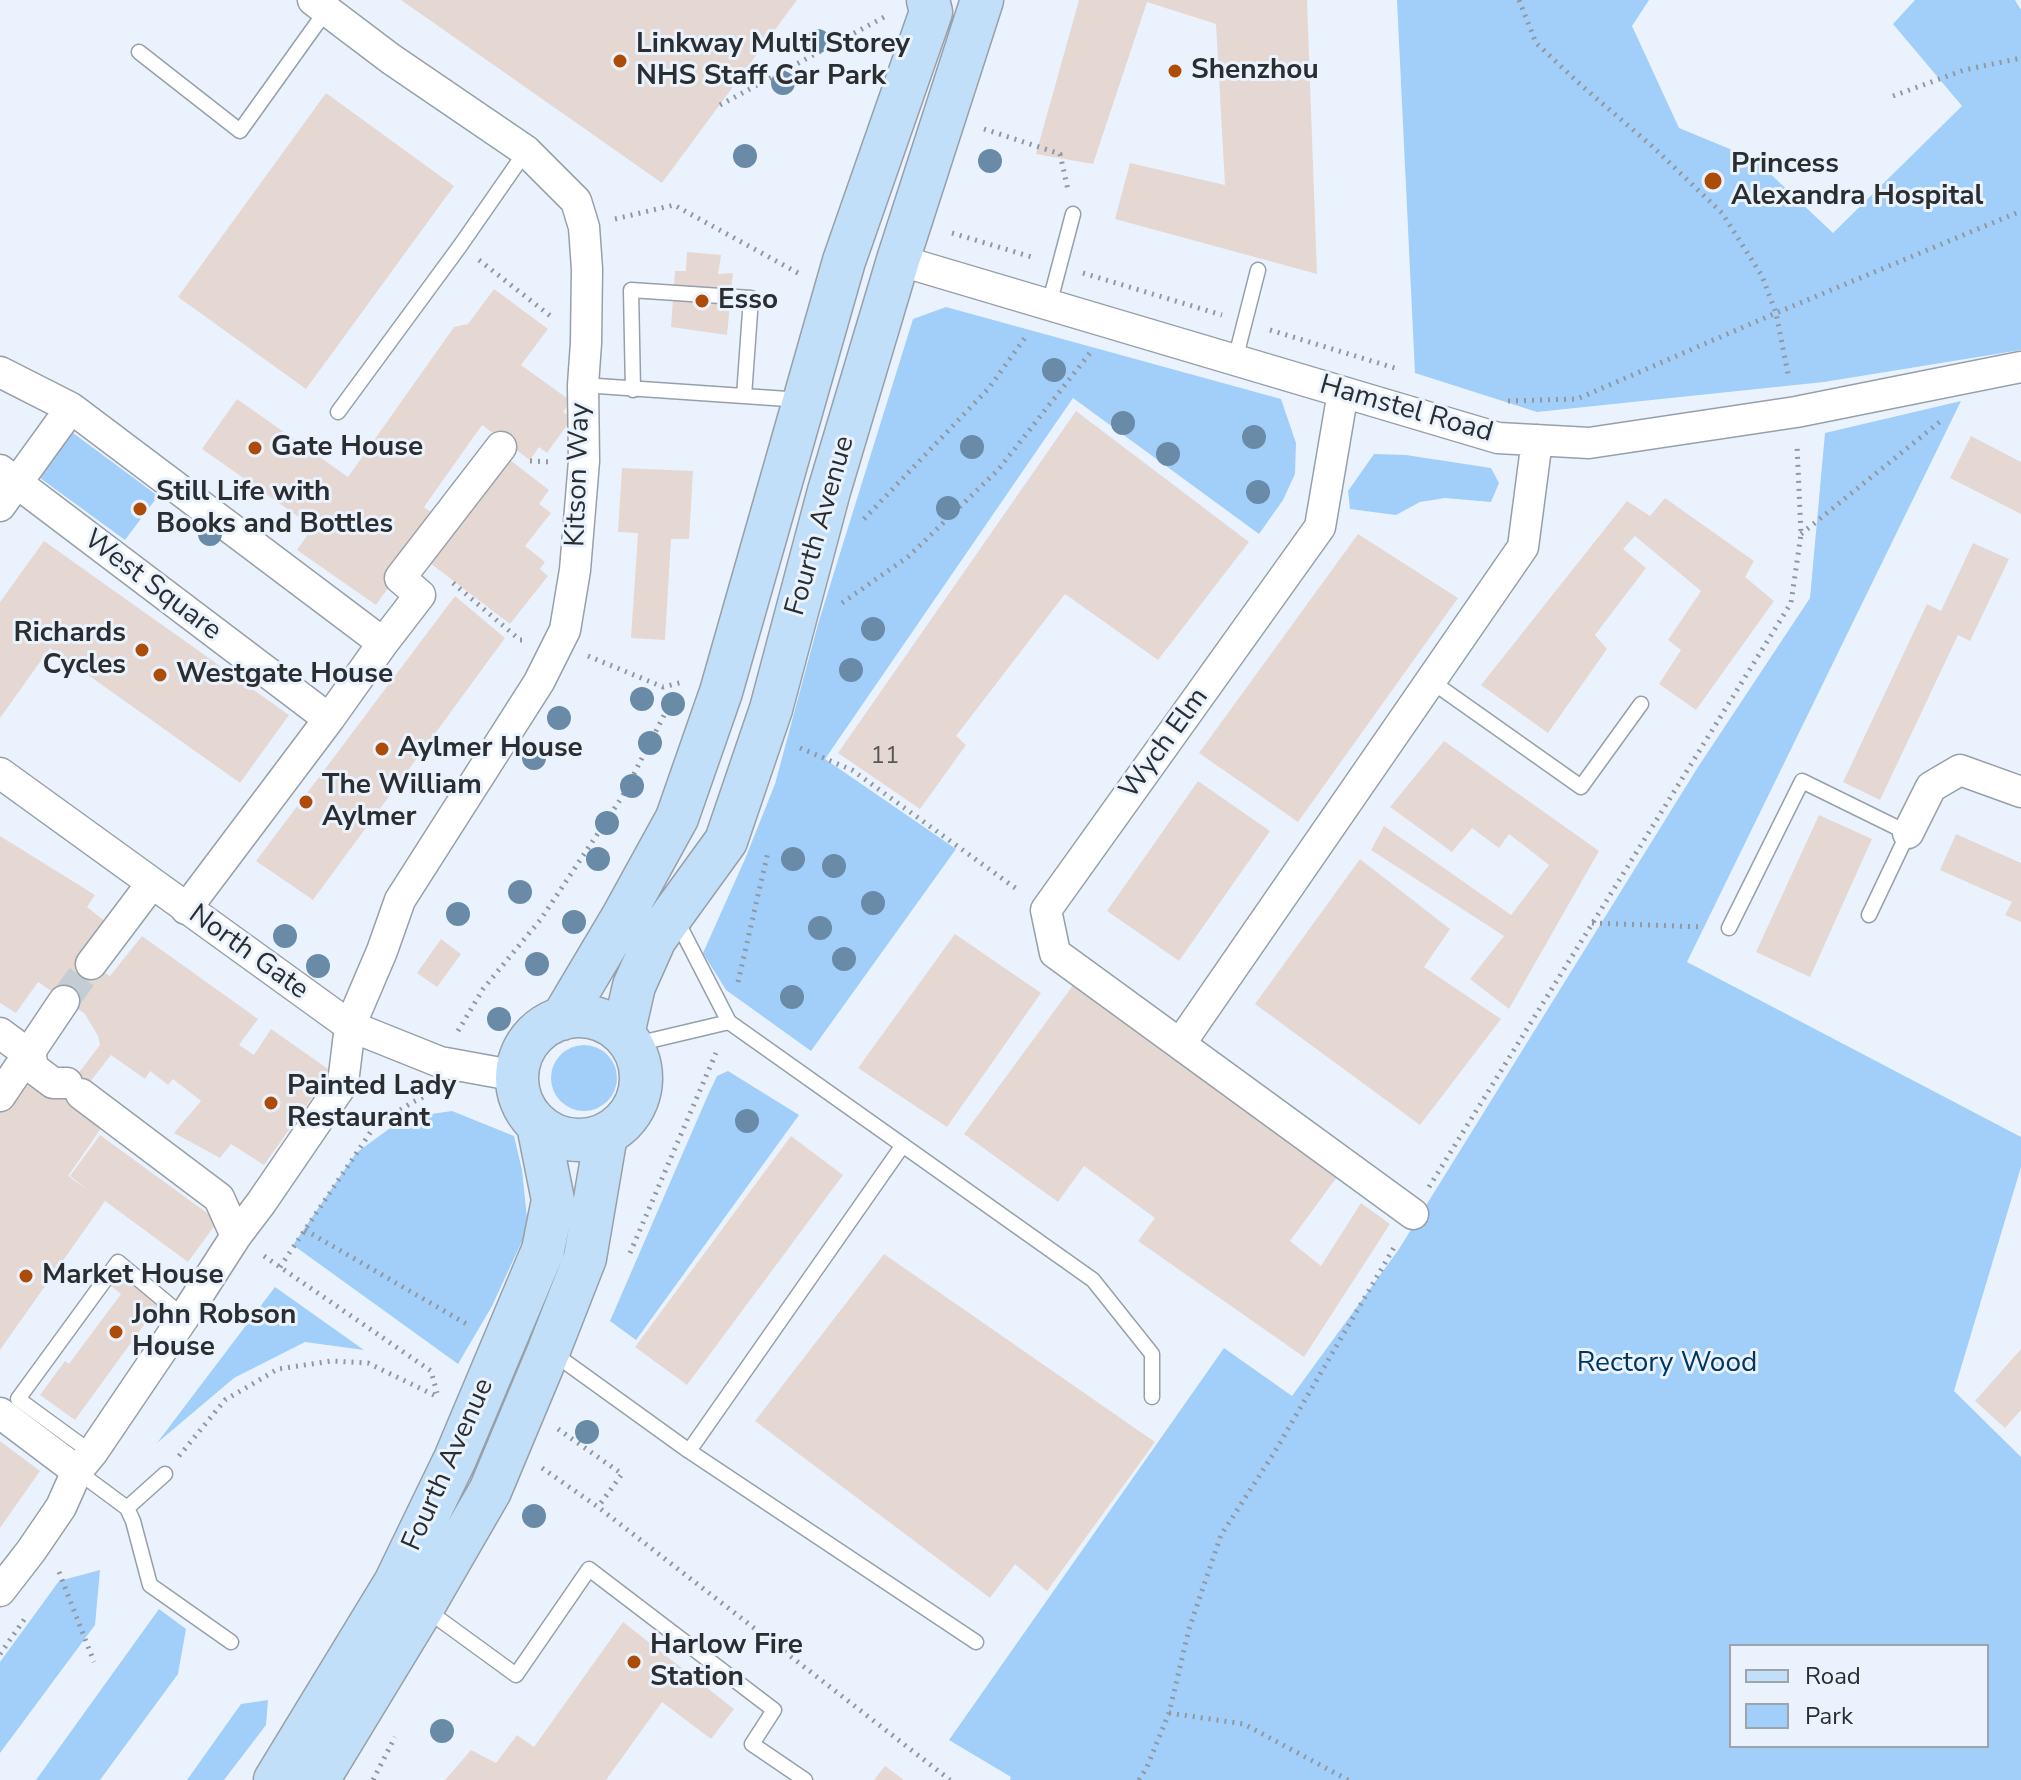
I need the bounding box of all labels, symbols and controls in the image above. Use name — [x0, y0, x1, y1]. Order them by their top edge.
place label: Linkway Multi Storey NHS Staff Car Park — [636, 28, 910, 94]
marker: Linkway Multi Storey NHS Staff Car Park — [611, 52, 629, 70]
place label: Shenzhou — [1191, 54, 1319, 88]
marker: Shenzhou — [1166, 62, 1184, 80]
place label: Princess Alexandra Hospital — [1731, 148, 1984, 214]
marker: Princess Alexandra Hospital — [1702, 170, 1724, 192]
place label: Esso — [718, 284, 778, 318]
marker: Esso — [693, 292, 711, 310]
street label: Hamstel Road — [1316, 369, 1496, 451]
street label: Kitson Way — [560, 402, 598, 548]
place label: Gate House — [271, 431, 423, 465]
street label: Fourth Avenue — [779, 432, 863, 620]
marker: Gate House — [246, 439, 264, 457]
place label: Still Life with Books and Bottles — [156, 476, 393, 542]
marker: Still Life with Books and Bottles — [131, 500, 149, 518]
street label: West Square — [77, 523, 227, 649]
place label: Richards Cycles — [14, 617, 126, 683]
marker: Richards Cycles — [133, 641, 151, 659]
place label: Westgate House — [176, 658, 393, 692]
marker: Westgate House — [151, 666, 169, 684]
street label: Wych Elm — [1114, 682, 1216, 806]
place label: Aylmer House — [398, 732, 583, 766]
marker: Aylmer House — [373, 740, 391, 758]
house number: 11 — [871, 743, 899, 771]
place label: The William Aylmer — [322, 769, 482, 835]
marker: The William Aylmer — [297, 793, 315, 811]
street label: North Gate — [182, 898, 314, 1008]
place label: Painted Lady Restaurant — [287, 1070, 456, 1136]
marker: Painted Lady Restaurant — [262, 1094, 280, 1112]
place label: Market House — [42, 1259, 224, 1293]
marker: Market House — [17, 1267, 35, 1285]
place label: John Robson House — [132, 1299, 296, 1365]
marker: John Robson House — [107, 1323, 125, 1341]
park label: Rectory Wood — [1577, 1347, 1757, 1381]
street label: Fourth Avenue — [396, 1374, 502, 1556]
place label: Harlow Fire Station — [650, 1629, 803, 1695]
legend — [1729, 1644, 1989, 1748]
marker: Harlow Fire Station — [625, 1653, 643, 1671]
text: Road — [1805, 1660, 1861, 1692]
text: Park — [1805, 1700, 1853, 1732]

